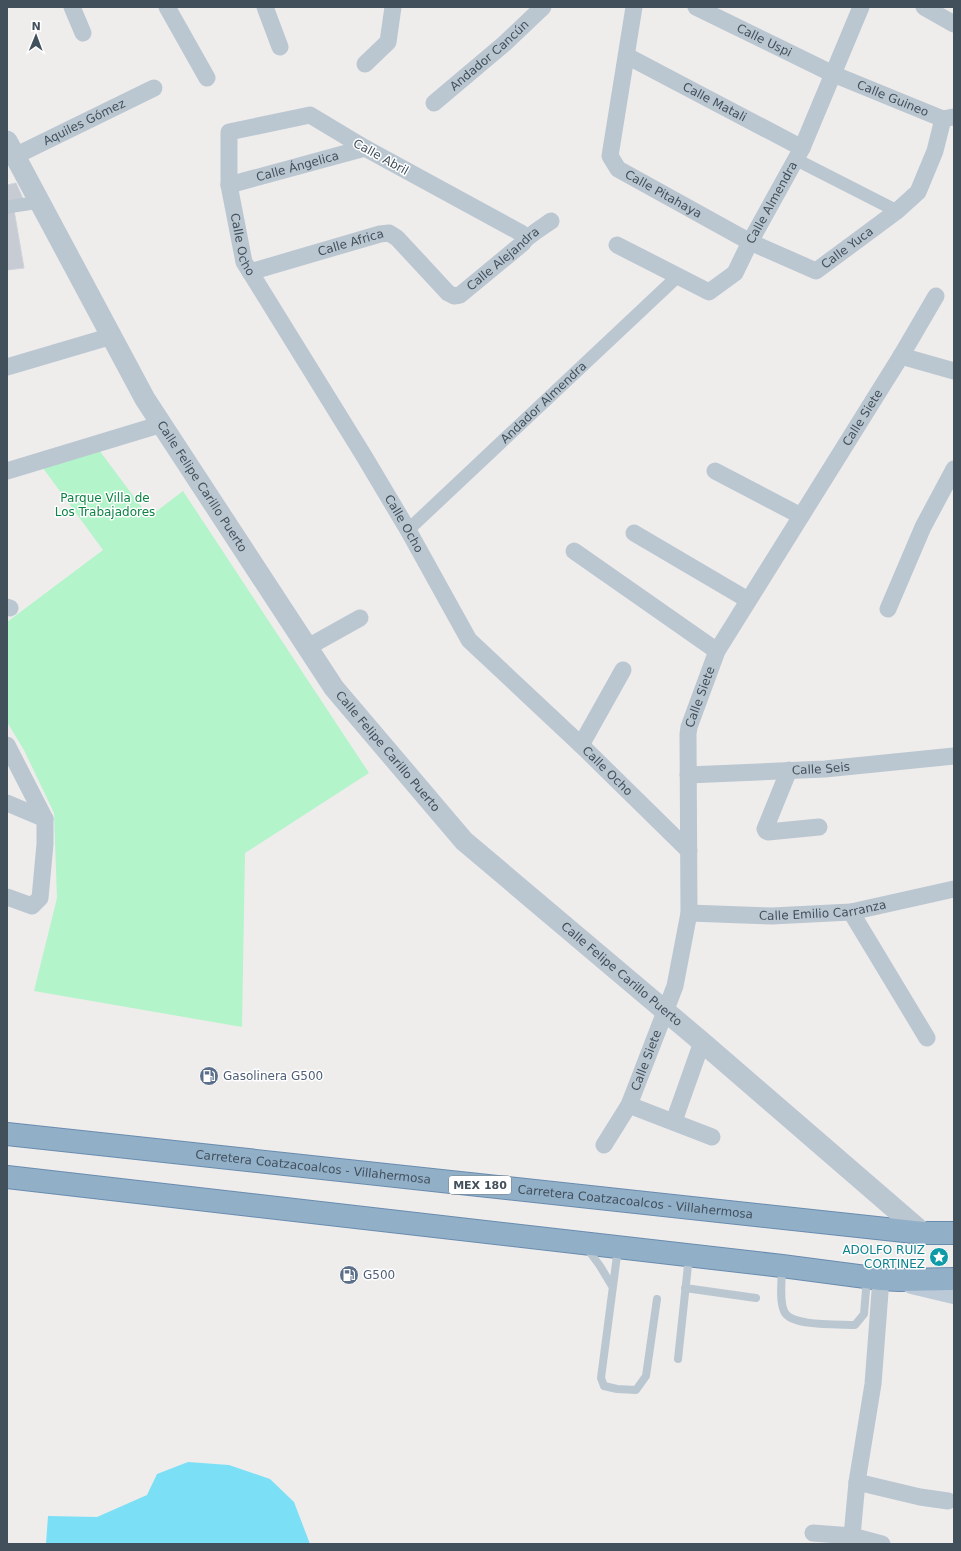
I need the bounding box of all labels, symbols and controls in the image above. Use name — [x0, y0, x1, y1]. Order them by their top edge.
north arrow — [16, 16, 56, 56]
street label: Andador Cancún — [447, 17, 532, 93]
text: N — [31, 20, 41, 33]
street label: Calle Uspi — [734, 21, 794, 60]
street label: Calle Guineo — [855, 78, 931, 119]
street label: Calle Matali — [680, 80, 749, 125]
street label: Aquiles Gómez — [41, 96, 127, 148]
street label: Calle Abril — [351, 136, 411, 178]
street label: Calle Ángelica — [255, 148, 340, 184]
street label: Calle Almendra — [743, 159, 800, 246]
street label: Calle Pitahaya — [623, 167, 704, 221]
street label: Calle Ocho — [228, 212, 258, 278]
street label: Calle Alejandra — [464, 224, 542, 293]
street label: Calle Yuca — [818, 224, 876, 272]
street label: Calle Africa — [316, 226, 385, 259]
street label: Andador Almendra — [498, 359, 589, 446]
street label: Calle Siete — [840, 387, 885, 449]
street label: Calle Felipe Carillo Puerto — [154, 418, 250, 555]
park label: Parque Villa de Los Trabajadores — [55, 491, 155, 519]
street label: Calle Ocho — [382, 492, 426, 555]
street label: Calle Siete — [682, 665, 718, 730]
street label: Calle Felipe Carillo Puerto — [333, 688, 443, 814]
street label: Calle Ocho — [579, 743, 635, 799]
street label: Calle Seis — [791, 760, 851, 777]
street label: Calle Emilio Carranza — [759, 897, 888, 923]
street label: Calle Felipe Carillo Puerto — [558, 919, 685, 1029]
street label: Calle Siete — [628, 1028, 664, 1093]
fuel station icon: Gasolinera G500 — [198, 1065, 220, 1087]
place label: Gasolinera G500 — [223, 1069, 323, 1083]
street label: Carretera Coatzacoalcos - Villahermosa — [195, 1147, 432, 1187]
road number: MEX 180 — [449, 1176, 511, 1194]
street label: Carretera Coatzacoalcos - Villahermosa — [517, 1182, 754, 1222]
place label: ADOLFO RUIZ CORTINEZ — [842, 1243, 925, 1271]
place icon: ADOLFO RUIZ CORTINEZ — [928, 1246, 950, 1268]
fuel station icon: G500 — [338, 1264, 360, 1286]
place label: G500 — [363, 1268, 395, 1282]

